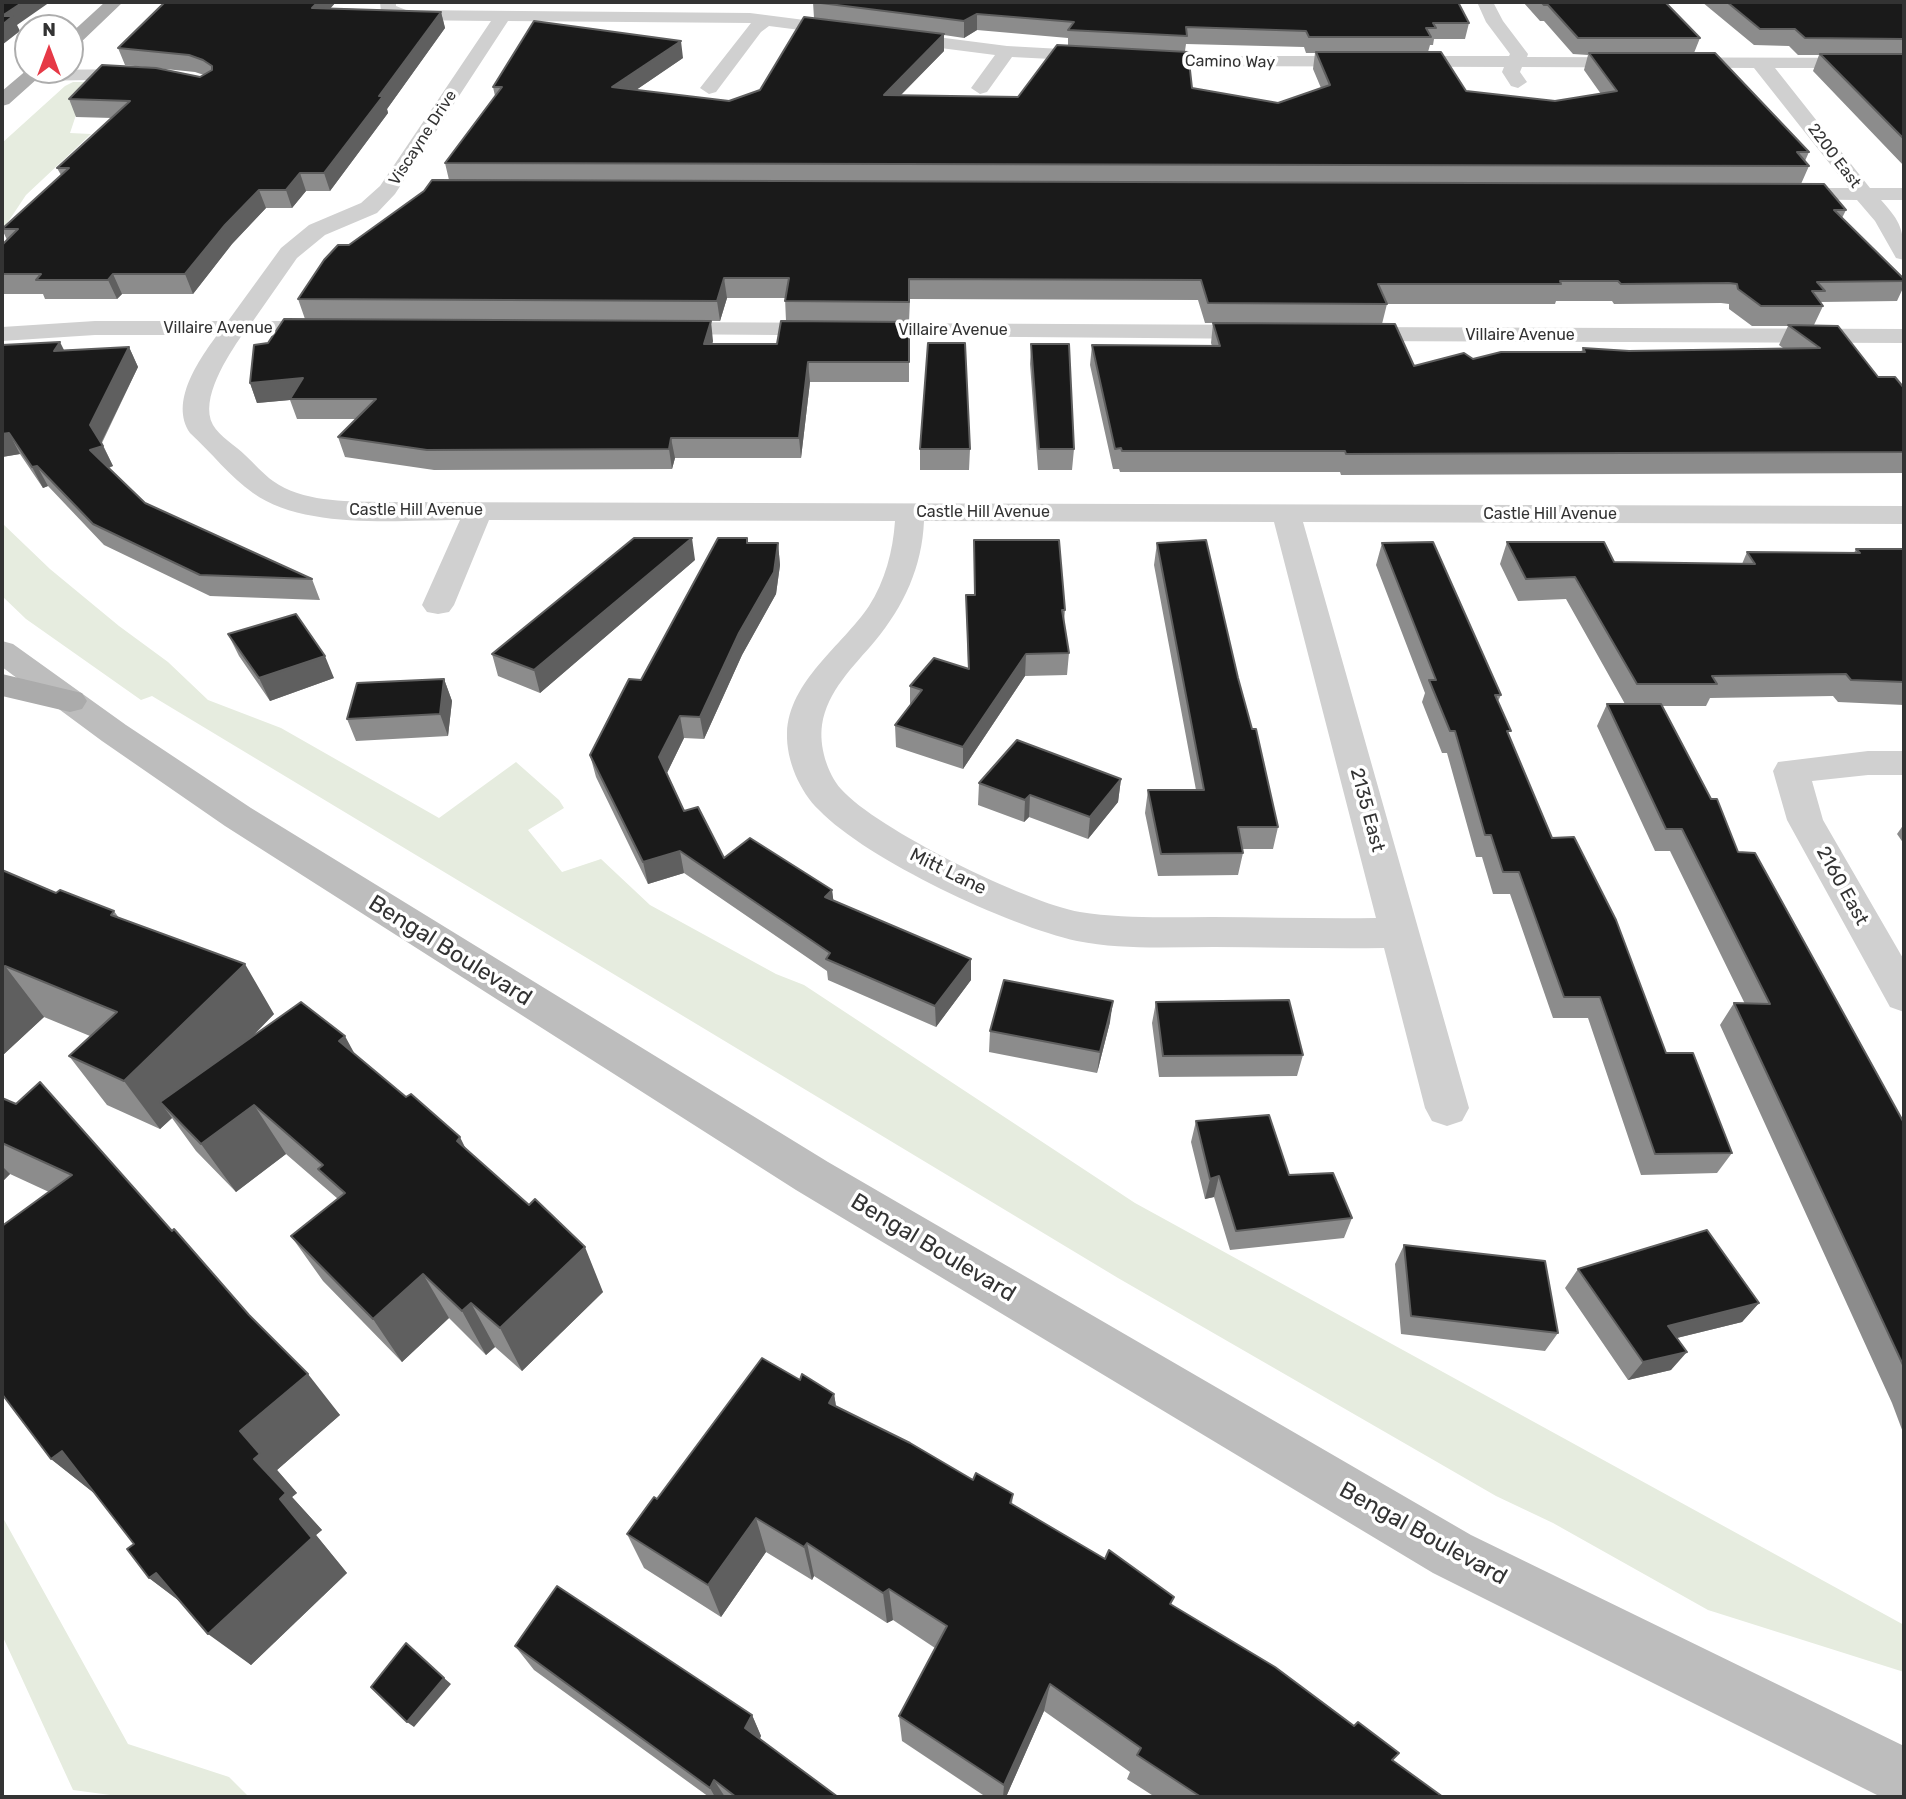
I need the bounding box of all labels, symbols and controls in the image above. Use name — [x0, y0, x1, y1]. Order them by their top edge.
north arrow — [14, 14, 84, 84]
text: N — [42, 18, 56, 41]
street label: Camino Way — [1185, 52, 1275, 72]
street label: Viscayne Drive — [385, 87, 461, 189]
street label: 2200 East — [1803, 120, 1865, 192]
street label: Villaire Avenue — [163, 318, 273, 338]
street label: Villaire Avenue — [898, 320, 1008, 340]
street label: Villaire Avenue — [1465, 325, 1575, 345]
street label: Castle Hill Avenue — [349, 500, 483, 520]
street label: Castle Hill Avenue — [916, 502, 1050, 522]
street label: Castle Hill Avenue — [1483, 504, 1617, 524]
street label: 2135 East — [1345, 766, 1389, 854]
street label: 2160 East — [1811, 843, 1873, 929]
street label: Mitt Lane — [906, 844, 990, 900]
street label: Bengal Boulevard — [363, 890, 537, 1012]
street label: Bengal Boulevard — [846, 1188, 1020, 1308]
street label: Bengal Boulevard — [1334, 1476, 1512, 1592]

